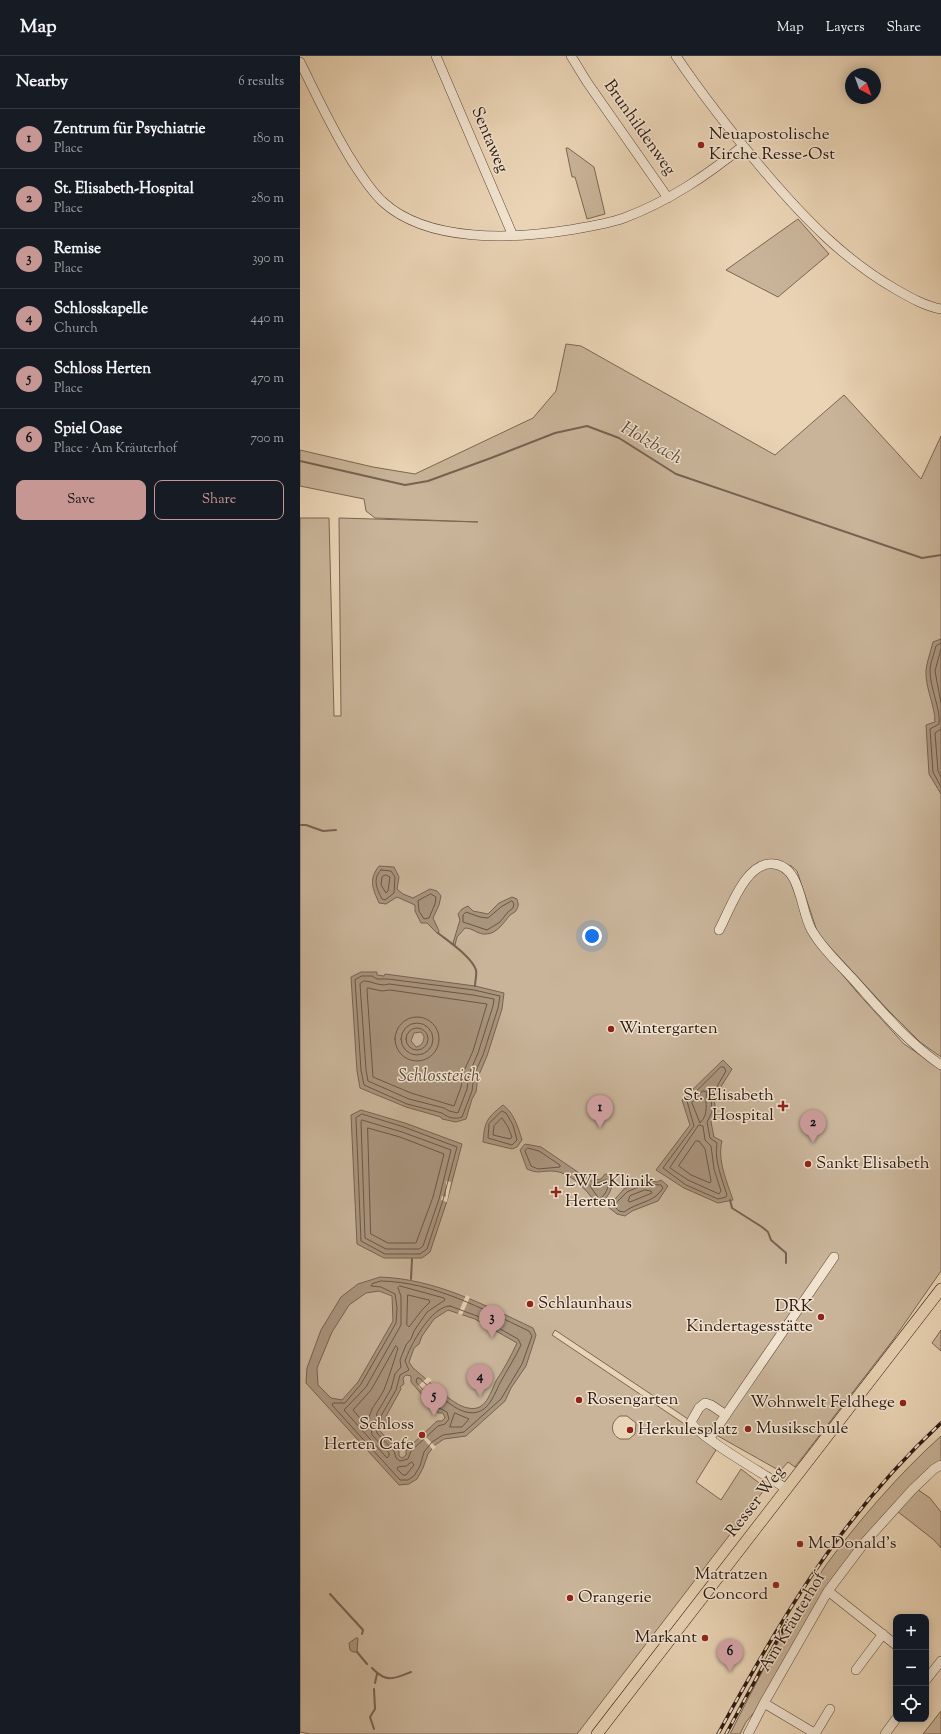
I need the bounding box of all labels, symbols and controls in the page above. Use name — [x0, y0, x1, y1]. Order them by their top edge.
text: Map — [20, 14, 57, 41]
text: Map — [777, 18, 804, 38]
text: Layers — [826, 18, 864, 38]
text: Share — [886, 18, 921, 38]
north arrow — [845, 68, 881, 104]
text: Nearby — [16, 70, 68, 94]
text: 6 results — [238, 73, 284, 91]
street label: Brunhildenweg — [597, 75, 681, 181]
street label: Sentaweg — [464, 103, 514, 177]
text: Zentrum für Psychiatrie — [54, 119, 206, 140]
place label: Neuapostolische Kirche Resse-Ost — [709, 123, 835, 167]
text: 1 — [27, 130, 31, 148]
text: 180 m — [253, 130, 284, 148]
text: Place — [54, 140, 83, 158]
marker: Neuapostolische Kirche Resse-Ost — [696, 140, 706, 150]
text: St. Elisabeth-Hospital — [54, 179, 194, 200]
text: 2 — [26, 190, 32, 208]
text: 280 m — [251, 190, 284, 208]
text: Place — [54, 200, 83, 218]
text: Remise — [54, 239, 101, 260]
text: 3 — [26, 250, 32, 268]
text: 390 m — [252, 250, 284, 268]
text: Place — [54, 260, 83, 278]
text: Schlosskapelle — [54, 299, 148, 320]
text: 4 — [26, 310, 32, 328]
text: 440 m — [251, 310, 284, 328]
text: Church — [54, 320, 98, 338]
text: Schloss Herten — [54, 359, 151, 380]
text: 5 — [27, 370, 31, 388]
text: 470 m — [251, 370, 284, 388]
text: Place — [54, 380, 83, 398]
water label: Holzbach — [616, 416, 687, 472]
text: Spiel Oase — [54, 419, 122, 440]
text: 6 — [26, 430, 32, 448]
text: 700 m — [250, 430, 284, 448]
text: Place · Am Kräuterhof — [54, 440, 177, 458]
button: Save — [16, 480, 146, 520]
button: Share — [154, 480, 284, 520]
your location — [582, 926, 602, 946]
place label: Wintergarten — [619, 1017, 718, 1041]
marker: Wintergarten — [606, 1024, 616, 1034]
water label: Schlossteich — [398, 1064, 480, 1090]
place label: St. Elisabeth Hospital — [683, 1084, 774, 1128]
pin: 1 — [587, 1095, 613, 1128]
marker: St. Elisabeth Hospital — [777, 1100, 789, 1112]
pin: 2 — [800, 1110, 826, 1143]
place label: Sankt Elisabeth — [816, 1152, 930, 1176]
marker: Sankt Elisabeth — [803, 1159, 813, 1169]
place label: LWL-Klinik Herten — [565, 1170, 654, 1214]
marker: LWL-Klinik Herten — [550, 1186, 562, 1198]
place label: Schlaunhaus — [538, 1292, 632, 1316]
place label: DRK Kindertagesstätte — [686, 1295, 813, 1339]
marker: Schlaunhaus — [525, 1299, 535, 1309]
pin: 3 — [479, 1305, 505, 1338]
marker: DRK Kindertagesstätte — [816, 1312, 826, 1322]
pin: 4 — [467, 1364, 493, 1397]
pin: 5 — [421, 1383, 447, 1416]
place label: Rosengarten — [587, 1388, 679, 1412]
place label: Wohnwelt Feldhege — [750, 1391, 895, 1415]
marker: Rosengarten — [574, 1395, 584, 1405]
marker: Wohnwelt Feldhege — [898, 1398, 908, 1408]
place label: Schloss Herten Cafe — [324, 1413, 414, 1457]
place label: Musikschule — [756, 1417, 848, 1441]
place label: Herkulesplatz — [638, 1418, 738, 1442]
marker: Musikschule — [743, 1424, 753, 1434]
marker: Herkulesplatz — [625, 1425, 635, 1435]
marker: Schloss Herten Cafe — [417, 1430, 427, 1440]
street label: Resser Weg — [721, 1461, 791, 1543]
place label: McDonald's — [808, 1532, 897, 1556]
marker: McDonald's — [795, 1539, 805, 1549]
place label: Matratzen Concord — [695, 1563, 768, 1607]
street label: Am Kräuterhof — [754, 1567, 833, 1676]
marker: Matratzen Concord — [771, 1580, 781, 1590]
place label: Orangerie — [578, 1586, 652, 1610]
marker: Orangerie — [565, 1593, 575, 1603]
map controls — [893, 1614, 929, 1722]
button: + — [893, 1614, 929, 1650]
place label: Markant — [635, 1626, 697, 1650]
marker: Markant — [700, 1633, 710, 1643]
pin: 6 — [717, 1639, 743, 1672]
button: − — [893, 1650, 929, 1686]
button: locate — [893, 1686, 929, 1722]

